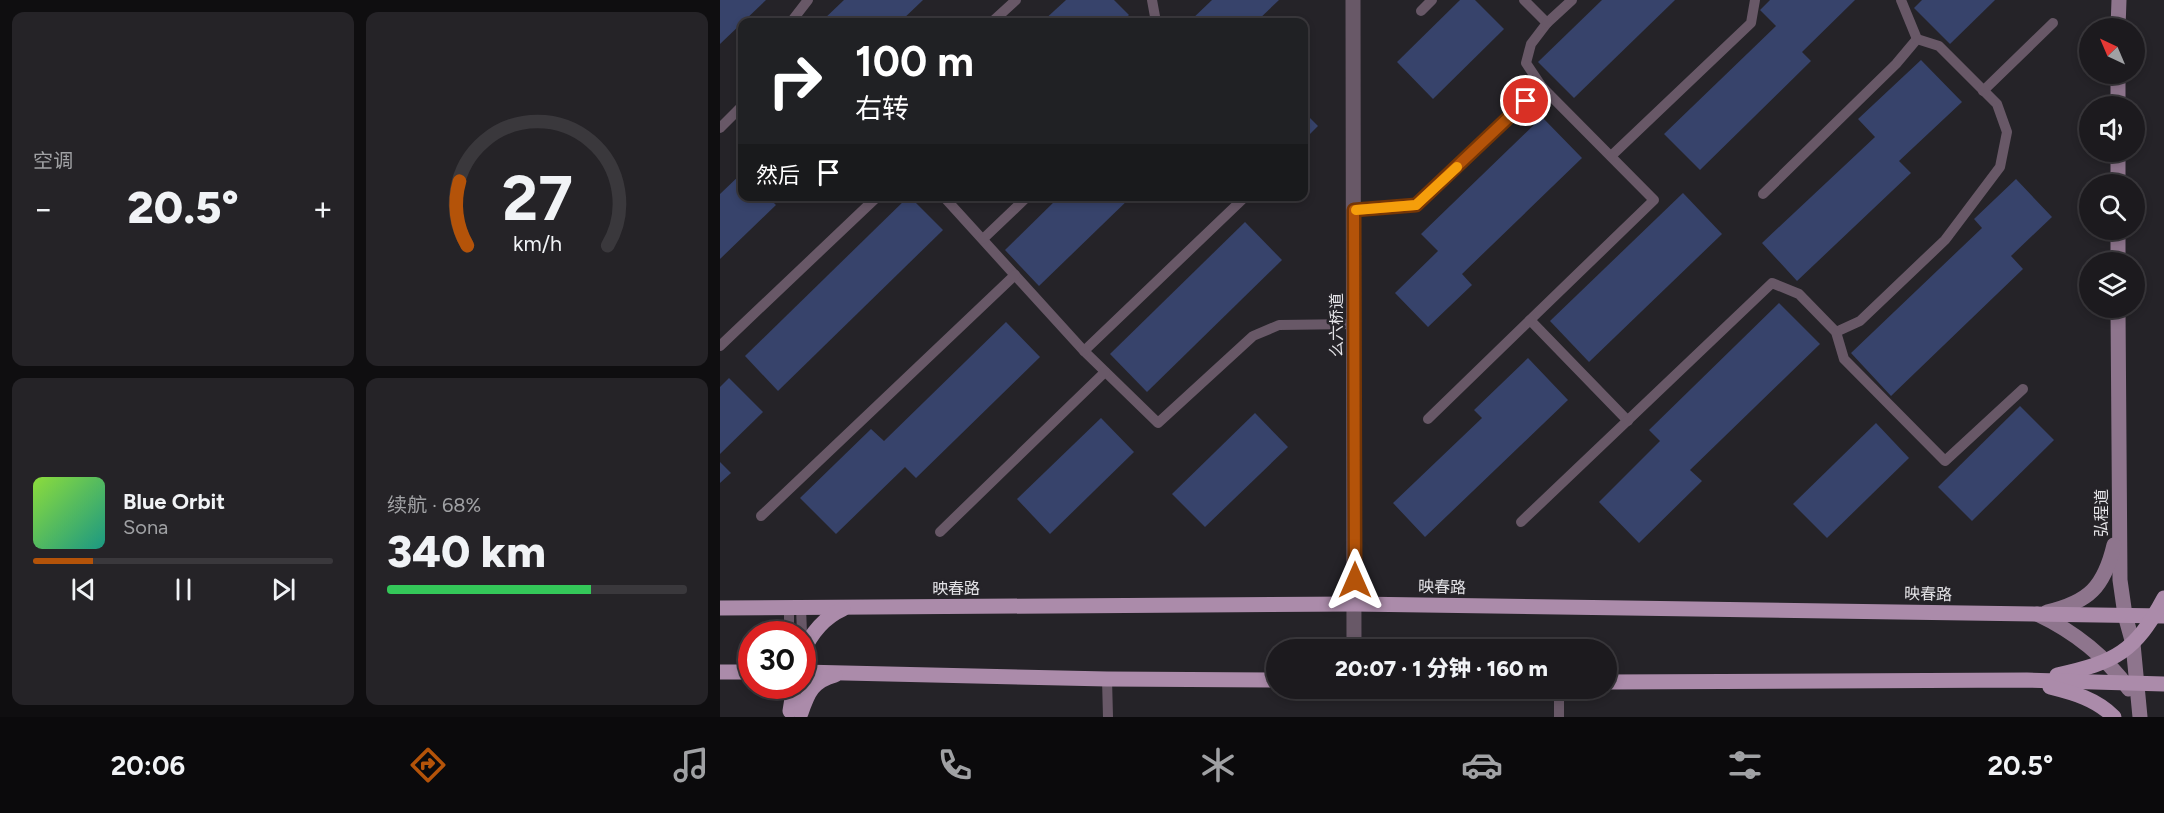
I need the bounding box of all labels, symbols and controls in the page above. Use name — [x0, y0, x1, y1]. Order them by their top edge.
north arrow — [2079, 18, 2145, 84]
map controls — [2079, 18, 2145, 318]
text: 100 m — [855, 36, 974, 87]
icon: right — [756, 42, 834, 120]
pin — [1500, 75, 1551, 126]
icon: arrive — [1509, 84, 1542, 117]
text: 右转 — [855, 92, 909, 125]
button: sound — [2079, 96, 2145, 162]
text: 空调 — [33, 149, 73, 173]
icon: arrive — [812, 156, 845, 189]
text: 27 — [502, 161, 572, 236]
text: 然后 — [756, 162, 800, 189]
button: search — [2079, 174, 2145, 240]
text: 20.5° — [127, 180, 239, 234]
text: − — [33, 189, 54, 228]
text: + — [312, 189, 333, 228]
text: km/h — [513, 231, 561, 256]
button: layers — [2079, 252, 2145, 318]
street label: 么六桥道 — [1327, 293, 1346, 357]
text: Blue Orbit — [123, 488, 225, 515]
street label: 弘程道 — [2092, 489, 2111, 537]
text: 续航 · 68% — [387, 493, 481, 517]
text: Sona — [123, 515, 168, 539]
text: 340 km — [387, 524, 546, 578]
position arrow — [1323, 548, 1387, 612]
icon: previous — [67, 573, 100, 606]
icon: pause — [167, 573, 200, 606]
icon: next — [267, 573, 300, 606]
street label: 映春路 — [1418, 577, 1466, 597]
street label: 映春路 — [932, 579, 980, 598]
street label: 映春路 — [1904, 584, 1952, 604]
speed limit sign: 30 — [738, 621, 816, 699]
text: 20:07 · 1 分钟 · 160 m — [1335, 655, 1548, 682]
icon: directions — [407, 744, 449, 786]
icon: music — [670, 744, 712, 786]
icon: phone — [934, 744, 976, 786]
icon: climate — [1197, 744, 1239, 786]
icon: car — [1461, 744, 1503, 786]
icon: filters — [1724, 744, 1766, 786]
text: 20:06 — [111, 749, 185, 782]
text: 20.5° — [1987, 749, 2053, 782]

